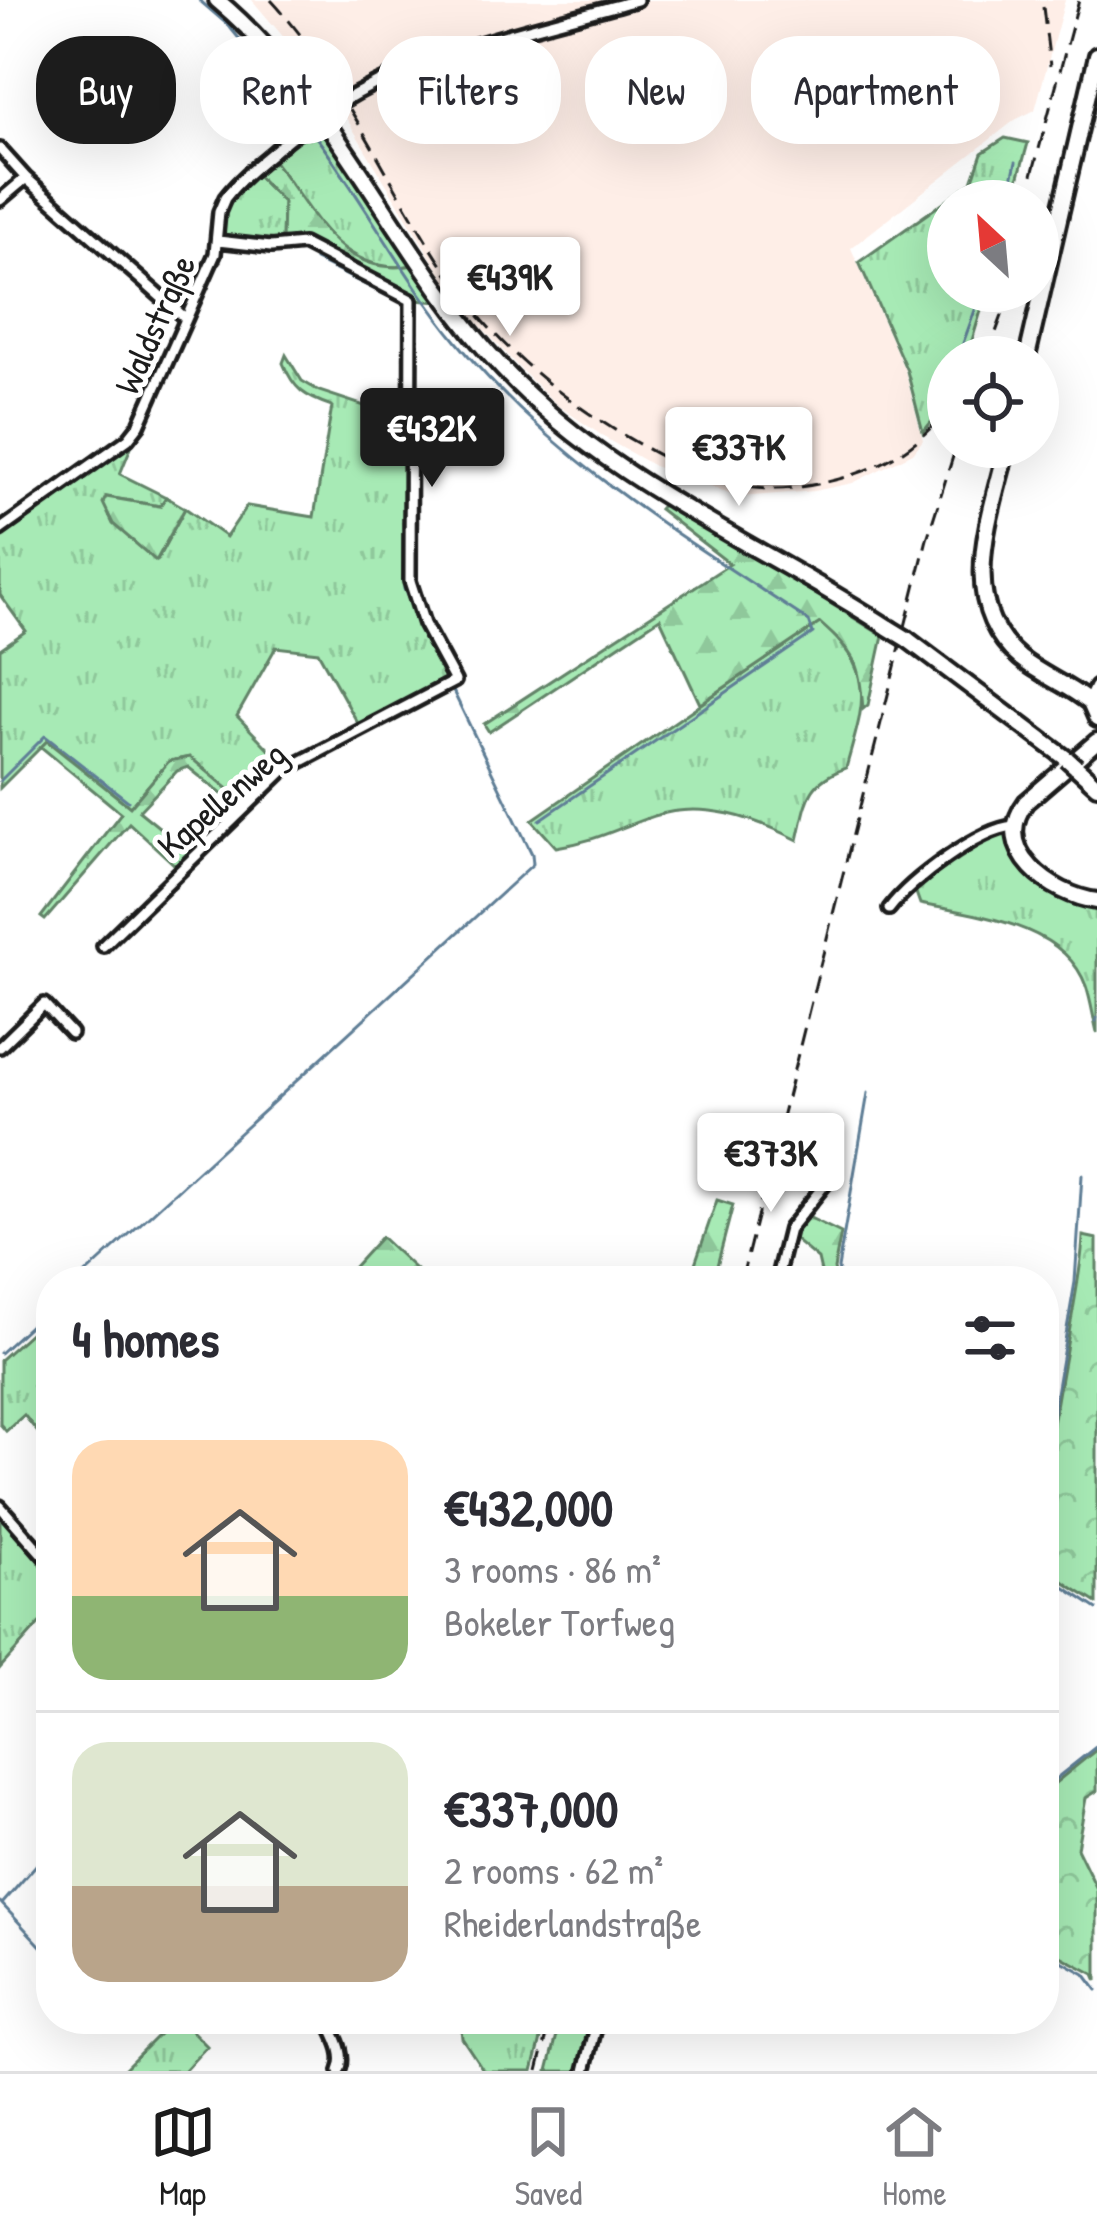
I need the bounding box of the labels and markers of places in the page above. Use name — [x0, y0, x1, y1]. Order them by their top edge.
pin: €439K — [426, 237, 594, 339]
pin: €432K — [348, 388, 516, 490]
pin: €337K — [655, 407, 823, 509]
pin: €373K — [687, 1113, 855, 1215]

